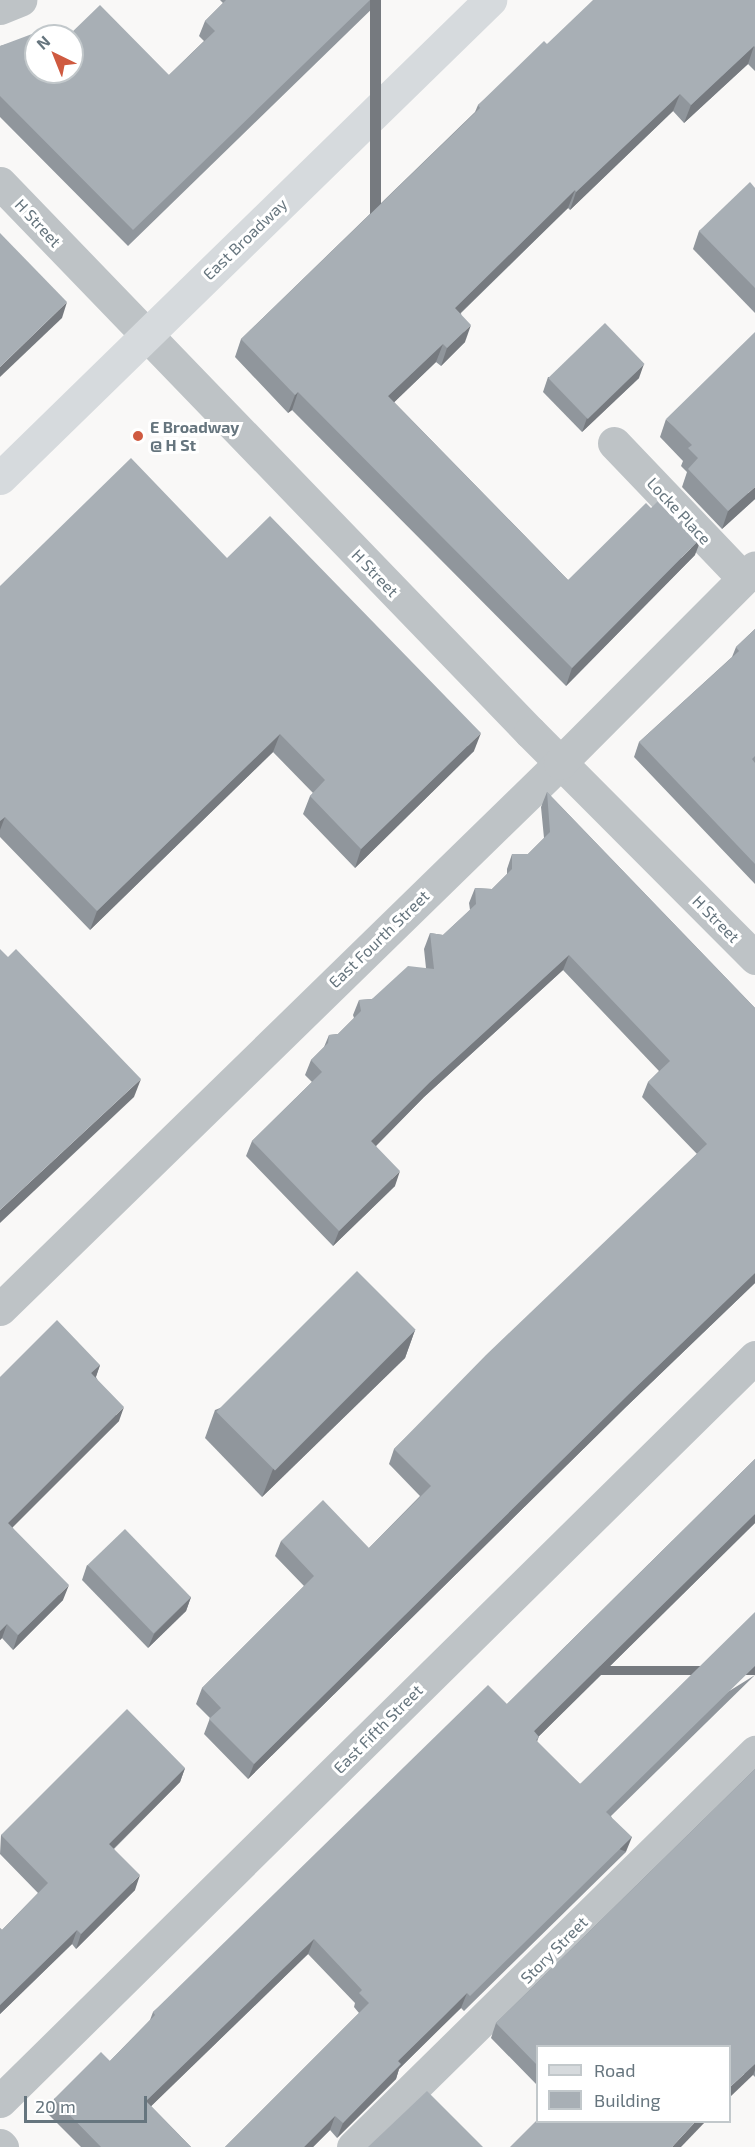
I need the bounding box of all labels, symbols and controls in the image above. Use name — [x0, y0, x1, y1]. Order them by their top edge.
north arrow — [24, 24, 84, 84]
text: N — [32, 31, 53, 53]
street label: East Broadway — [199, 194, 291, 284]
street label: H Street — [11, 195, 65, 251]
place label: E Broadway @ H St — [150, 417, 239, 455]
marker: E Broadway @ H St — [131, 429, 145, 443]
street label: Locke Place — [643, 474, 715, 548]
street label: H Street — [348, 545, 402, 601]
street label: East Fourth Street — [325, 886, 433, 992]
street label: H Street — [688, 891, 744, 947]
street label: East Fifth Street — [330, 1681, 426, 1777]
street label: Story Street — [516, 1912, 592, 1988]
legend — [536, 2045, 731, 2123]
text: Road — [594, 2059, 635, 2081]
scale bar — [27, 2084, 150, 2122]
text: Building — [594, 2089, 661, 2111]
text: 20 m — [35, 2095, 76, 2117]

